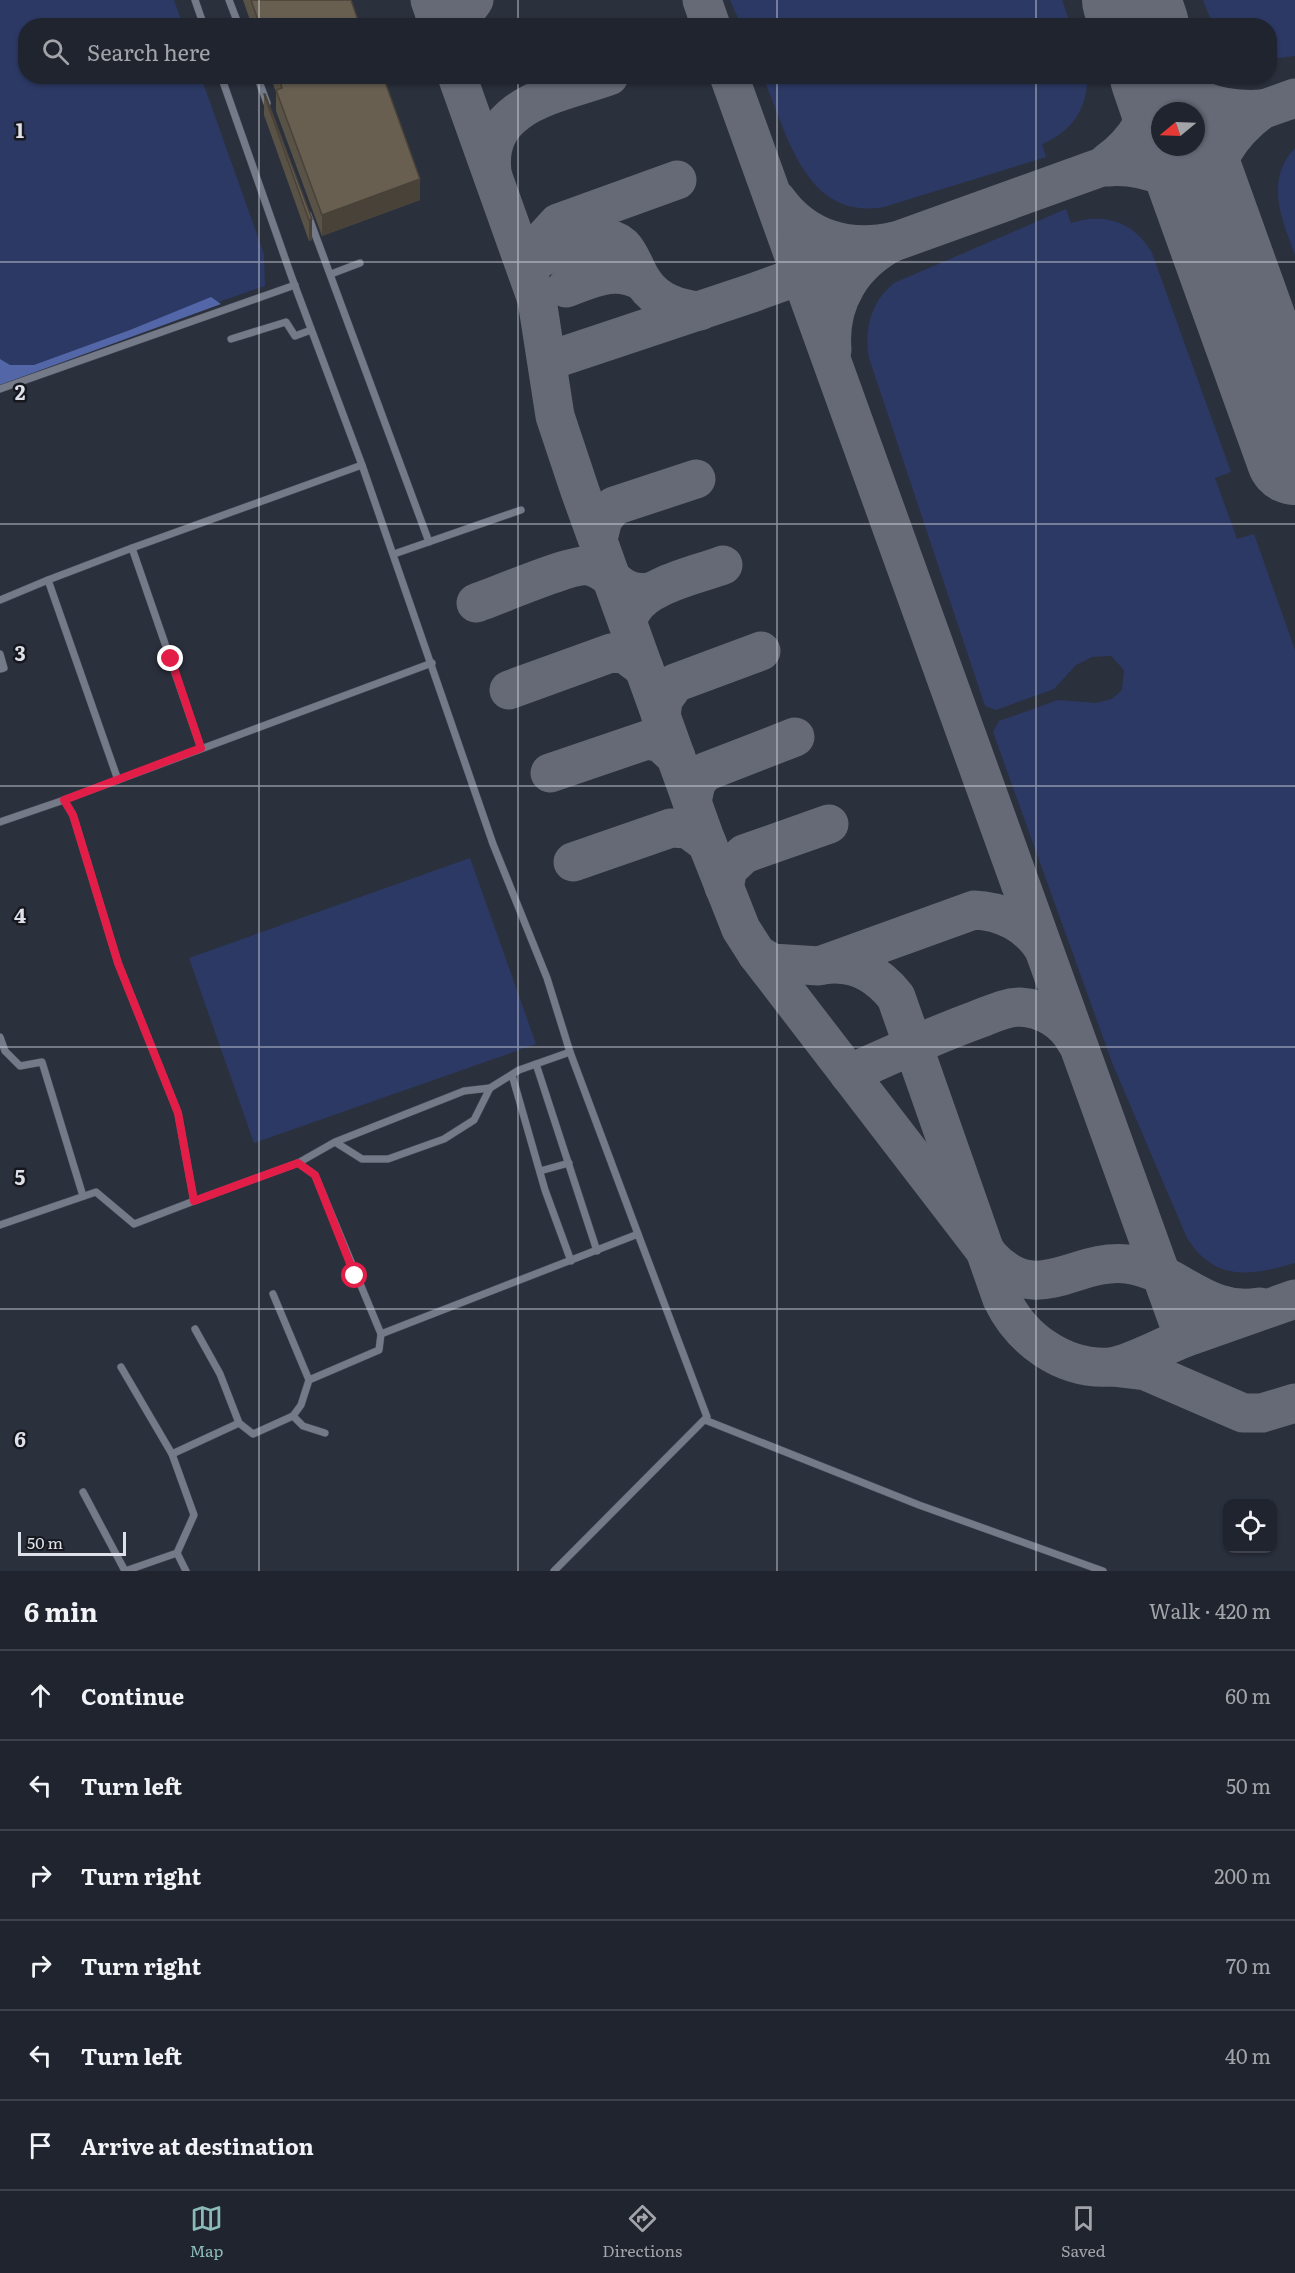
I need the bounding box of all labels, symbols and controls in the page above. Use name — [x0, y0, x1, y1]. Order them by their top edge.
search box — [18, 18, 1277, 84]
icon: search — [39, 35, 72, 68]
text: Search here — [87, 35, 210, 68]
north arrow — [1151, 102, 1205, 156]
text: 1 — [16, 114, 24, 144]
text: 2 — [15, 376, 26, 406]
text: 3 — [14, 637, 26, 667]
route end — [157, 645, 183, 671]
text: 4 — [14, 899, 26, 929]
text: 5 — [15, 1161, 26, 1191]
route start — [341, 1262, 367, 1288]
text: 6 — [14, 1423, 26, 1453]
map controls — [1223, 1499, 1277, 1553]
button: locate — [1223, 1499, 1277, 1553]
scale bar — [18, 1529, 126, 1556]
text: 50 m — [27, 1530, 63, 1554]
text: 6 min — [24, 1591, 98, 1630]
text: Walk · 420 m — [1149, 1595, 1271, 1625]
icon: ahead — [24, 1679, 57, 1712]
text: Continue — [81, 1679, 184, 1712]
text: 60 m — [1225, 1680, 1271, 1710]
icon: left — [24, 1769, 57, 1802]
text: Turn left — [81, 1769, 182, 1802]
text: 50 m — [1226, 1770, 1271, 1800]
icon: right — [24, 1859, 57, 1892]
text: Turn right — [81, 1859, 201, 1892]
text: 200 m — [1214, 1860, 1271, 1890]
icon: right — [24, 1949, 57, 1982]
text: Turn right — [81, 1949, 201, 1982]
text: 70 m — [1226, 1950, 1271, 1980]
icon: left — [24, 2039, 57, 2072]
text: Turn left — [81, 2039, 182, 2072]
text: 40 m — [1225, 2040, 1271, 2070]
icon: arrive — [24, 2129, 57, 2162]
text: Arrive at destination — [81, 2129, 314, 2162]
tab: Map — [189, 2202, 223, 2262]
tab: Directions — [602, 2202, 682, 2262]
tab: Saved — [1061, 2202, 1106, 2262]

